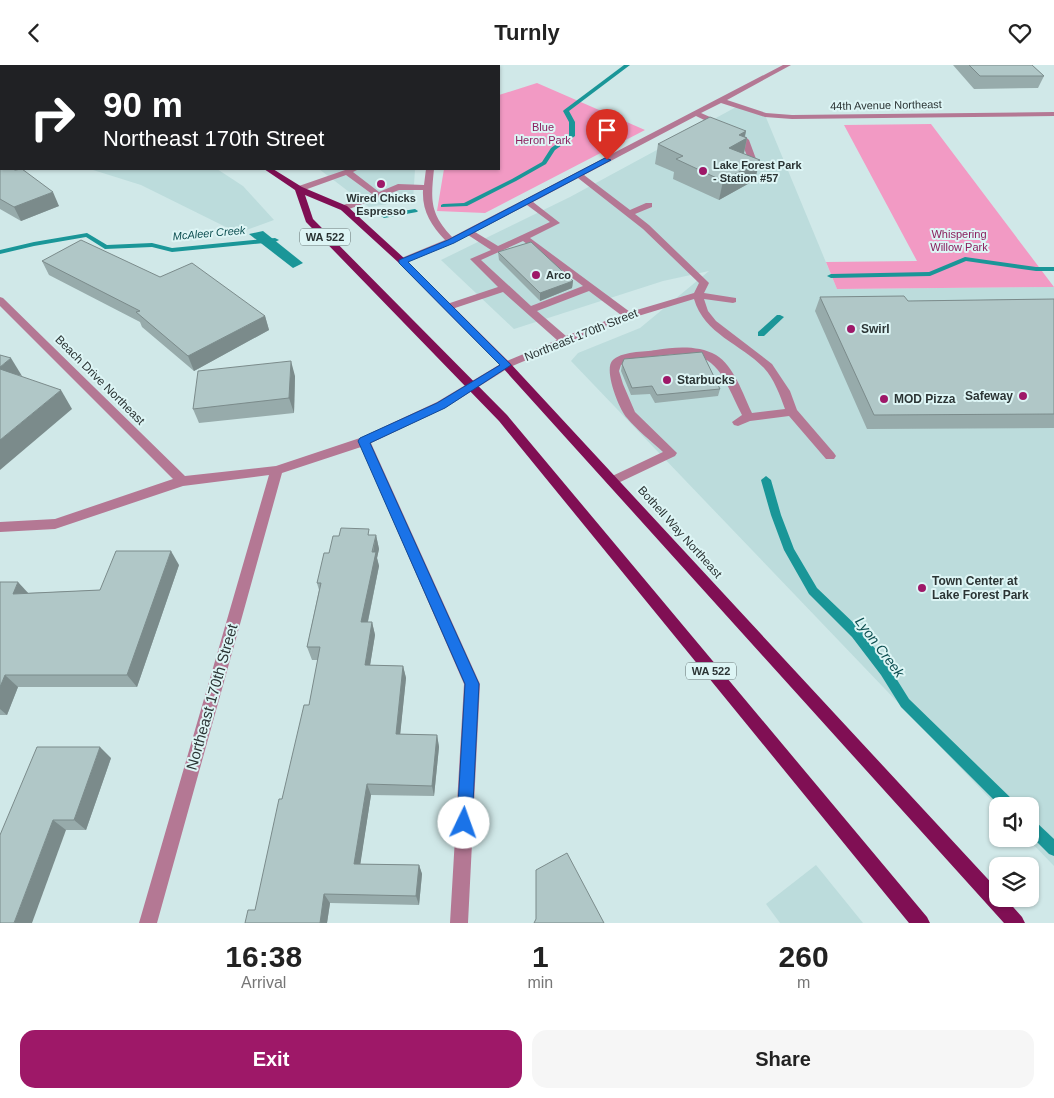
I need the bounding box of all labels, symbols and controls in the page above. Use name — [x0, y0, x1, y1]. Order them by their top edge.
icon: back — [20, 19, 48, 47]
icon: heart — [1006, 19, 1034, 47]
text: Turnly — [494, 20, 560, 45]
icon: right — [20, 85, 85, 150]
text: 90 m — [103, 85, 183, 124]
street label: 44th Avenue Northeast — [830, 98, 942, 112]
pin — [586, 109, 628, 160]
icon: arrive — [593, 116, 621, 144]
park label: Blue Heron Park — [515, 121, 571, 146]
text: Northeast 170th Street — [103, 126, 324, 151]
place label: Lake Forest Park - Station #57 — [713, 159, 803, 184]
marker: Lake Forest Park - Station #57 — [697, 165, 709, 177]
marker: Wired Chicks Espresso — [375, 178, 387, 190]
place label: Wired Chicks Espresso — [346, 192, 416, 217]
water label: McAleer Creek — [172, 224, 246, 242]
road number: WA 522 — [300, 228, 350, 245]
park label: Whispering Willow Park — [930, 228, 988, 253]
marker: Arco — [530, 269, 542, 281]
place label: Arco — [546, 269, 571, 281]
street label: Northeast 170th Street — [522, 306, 640, 364]
place label: Swirl — [861, 322, 890, 336]
marker: Swirl — [845, 323, 857, 335]
street label: Beach Drive Northeast — [52, 332, 148, 428]
place label: Starbucks — [677, 373, 735, 387]
marker: Starbucks — [661, 374, 673, 386]
place label: Safeway — [965, 389, 1013, 403]
marker: Safeway — [1017, 390, 1029, 402]
place label: MOD Pizza — [894, 392, 956, 406]
marker: MOD Pizza — [878, 393, 890, 405]
street label: Bothell Way Northeast — [635, 483, 725, 581]
place label: Town Center at Lake Forest Park — [932, 574, 1029, 602]
marker: Town Center at Lake Forest Park — [916, 582, 928, 594]
water label: Lyon Creek — [852, 614, 908, 681]
street label: Northeast 170th Street — [183, 621, 241, 772]
road number: WA 522 — [686, 663, 736, 679]
position arrow — [437, 796, 489, 848]
map controls — [989, 797, 1039, 907]
button: sound — [989, 797, 1039, 847]
button: layers — [989, 857, 1039, 907]
text: 16:38 — [225, 940, 302, 973]
text: 1 — [532, 940, 549, 973]
text: 260 — [779, 940, 829, 973]
text: Arrival — [241, 974, 286, 991]
text: min — [527, 974, 553, 991]
text: m — [797, 974, 810, 991]
button: Exit — [20, 1030, 522, 1088]
button: Share — [532, 1030, 1034, 1088]

